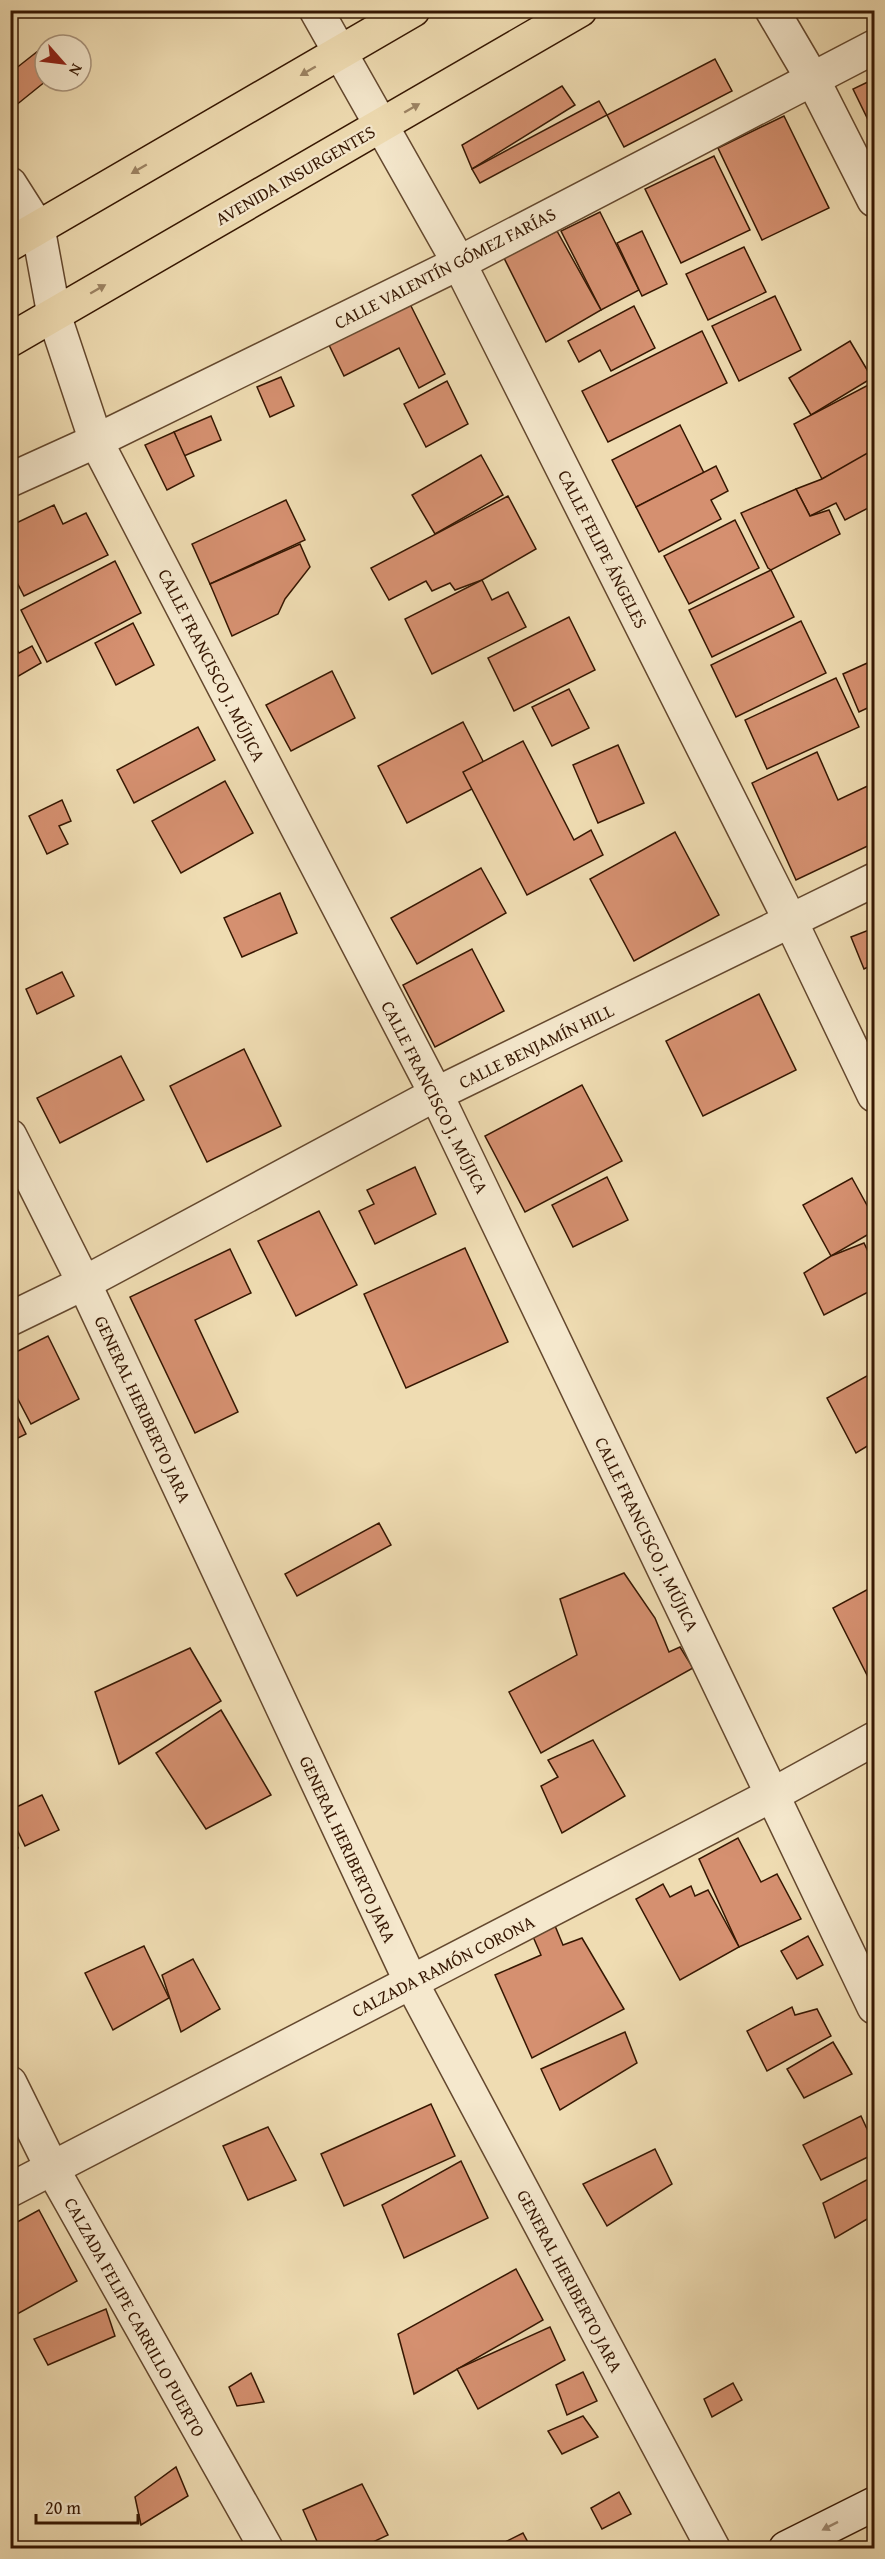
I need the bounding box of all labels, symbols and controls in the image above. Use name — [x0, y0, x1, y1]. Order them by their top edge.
north arrow — [33, 33, 93, 93]
text: N — [63, 60, 89, 81]
one-way arrow — [300, 66, 316, 77]
one-way arrow — [404, 102, 420, 113]
street label: AVENIDA INSURGENTES — [210, 118, 380, 232]
one-way arrow — [131, 164, 147, 175]
street label: CALLE VALENTÍN GÓMEZ FARÍAS — [329, 200, 561, 336]
one-way arrow — [89, 285, 106, 295]
street label: CALLE FELIPE ÁNGELES — [551, 465, 655, 633]
street label: CALLE FRANCISCO J. MÚJICA — [152, 564, 273, 766]
street label: CALLE FRANCISCO J. MÚJICA — [375, 996, 496, 1198]
street label: CALLE BENJAMÍN HILL — [454, 997, 618, 1095]
street label: GENERAL HERIBERTO JARA — [88, 1311, 198, 1507]
street label: CALLE FRANCISCO J. MÚJICA — [588, 1432, 706, 1636]
street label: GENERAL HERIBERTO JARA — [293, 1751, 403, 1947]
street label: CALZADA RAMÓN CORONA — [347, 1908, 539, 2024]
street label: GENERAL HERIBERTO JARA — [510, 2185, 630, 2377]
street label: CALZADA FELIPE CARRILLO PUERTO — [58, 2192, 212, 2442]
scale bar — [36, 2487, 138, 2525]
text: 20 m — [45, 2494, 81, 2521]
one-way arrow — [822, 2522, 839, 2531]

